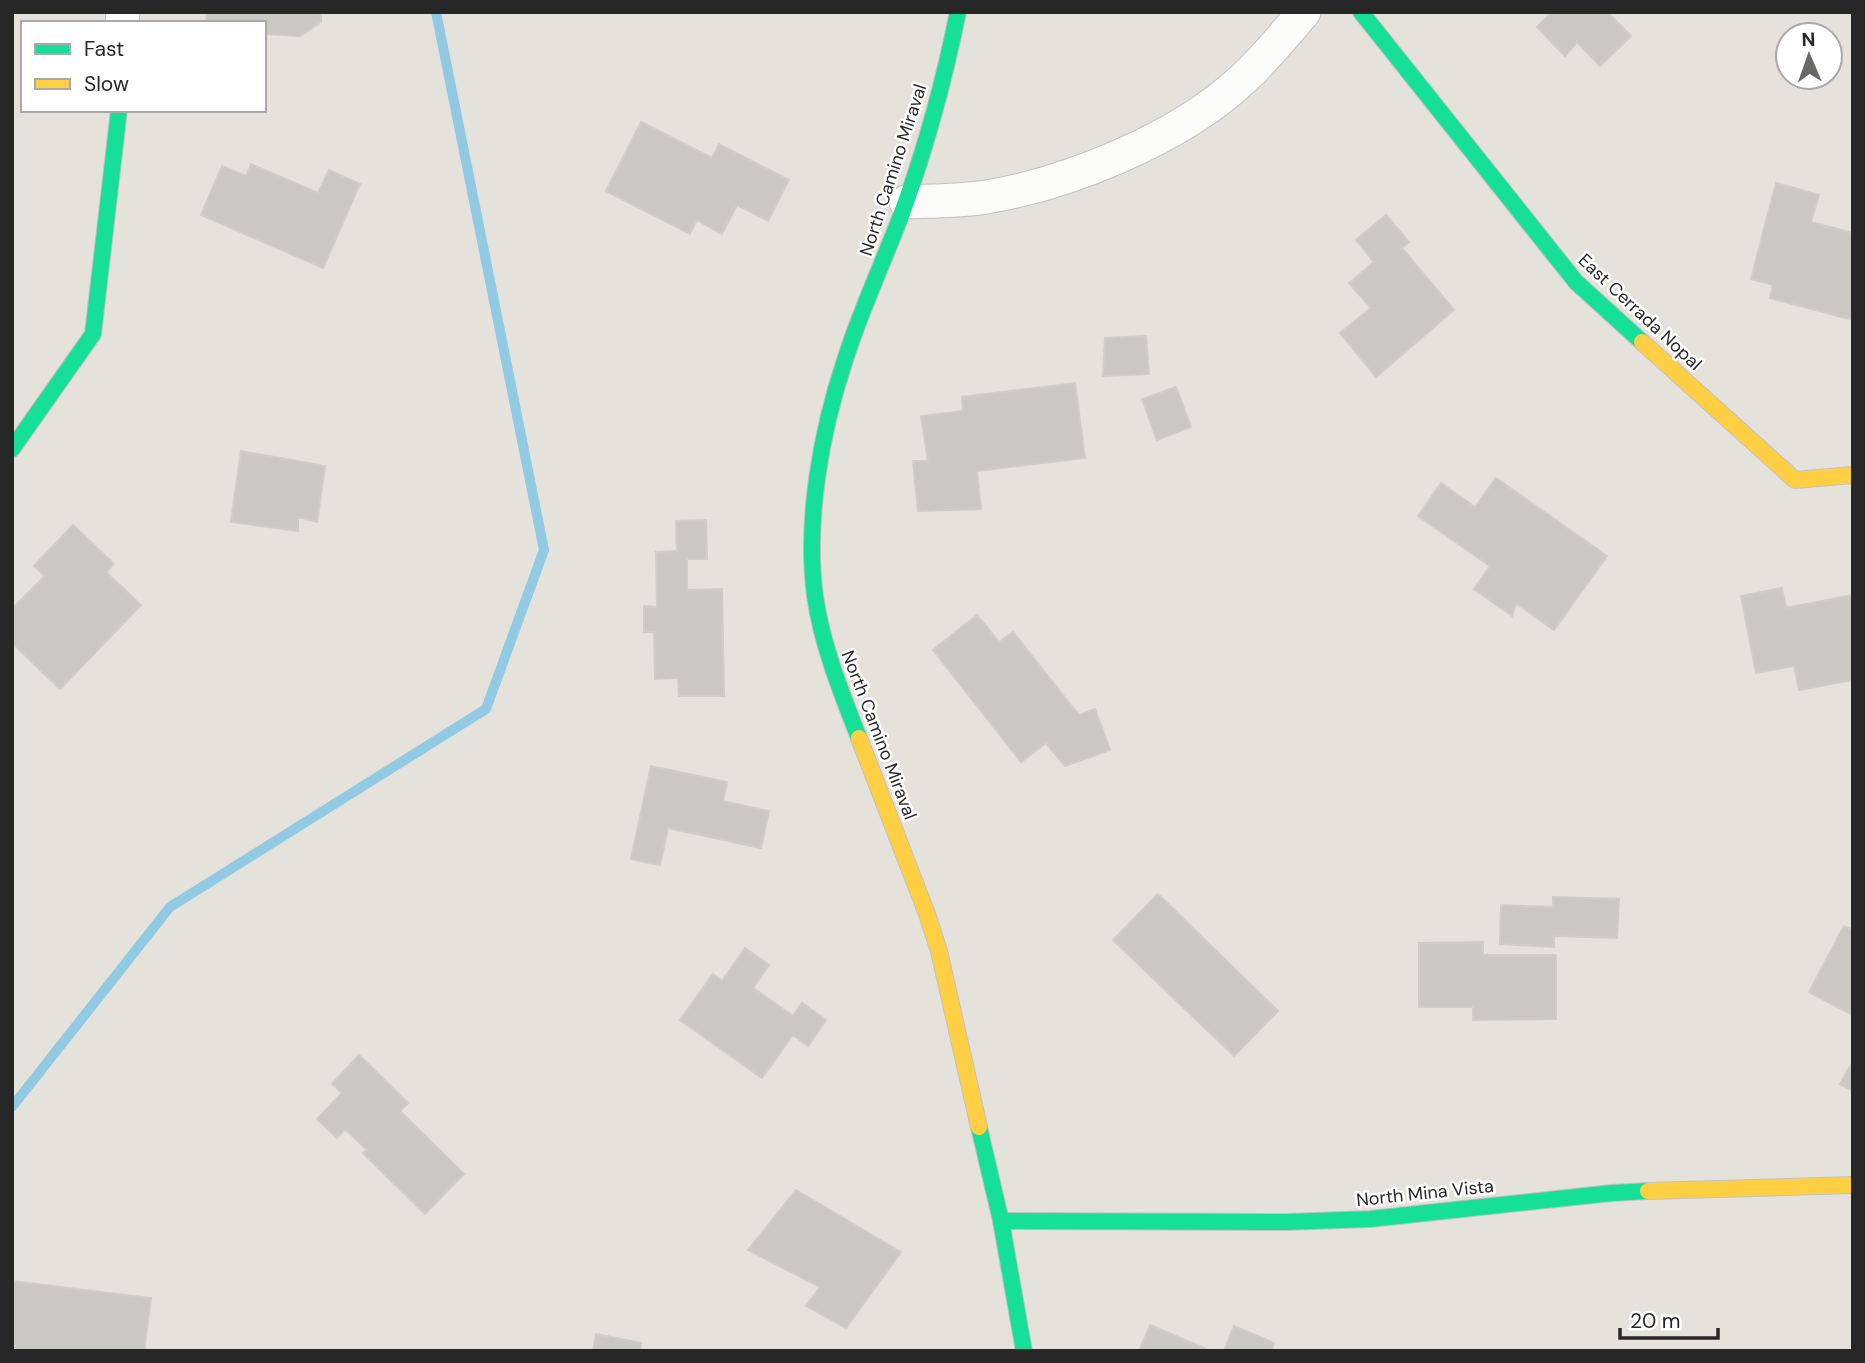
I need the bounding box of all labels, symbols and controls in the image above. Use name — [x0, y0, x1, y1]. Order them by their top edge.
legend — [21, 21, 266, 112]
north arrow — [1774, 21, 1844, 91]
text: N — [1801, 27, 1816, 52]
text: Fast — [84, 35, 124, 63]
text: Slow — [84, 70, 129, 98]
street label: North Camino Miraval — [854, 81, 932, 259]
street label: East Cerrada Nopal — [1573, 248, 1707, 376]
street label: North Camino Miraval — [836, 647, 922, 823]
street label: North Mina Vista — [1355, 1174, 1495, 1212]
scale bar — [1620, 1296, 1718, 1340]
text: 20 m — [1630, 1307, 1681, 1335]

